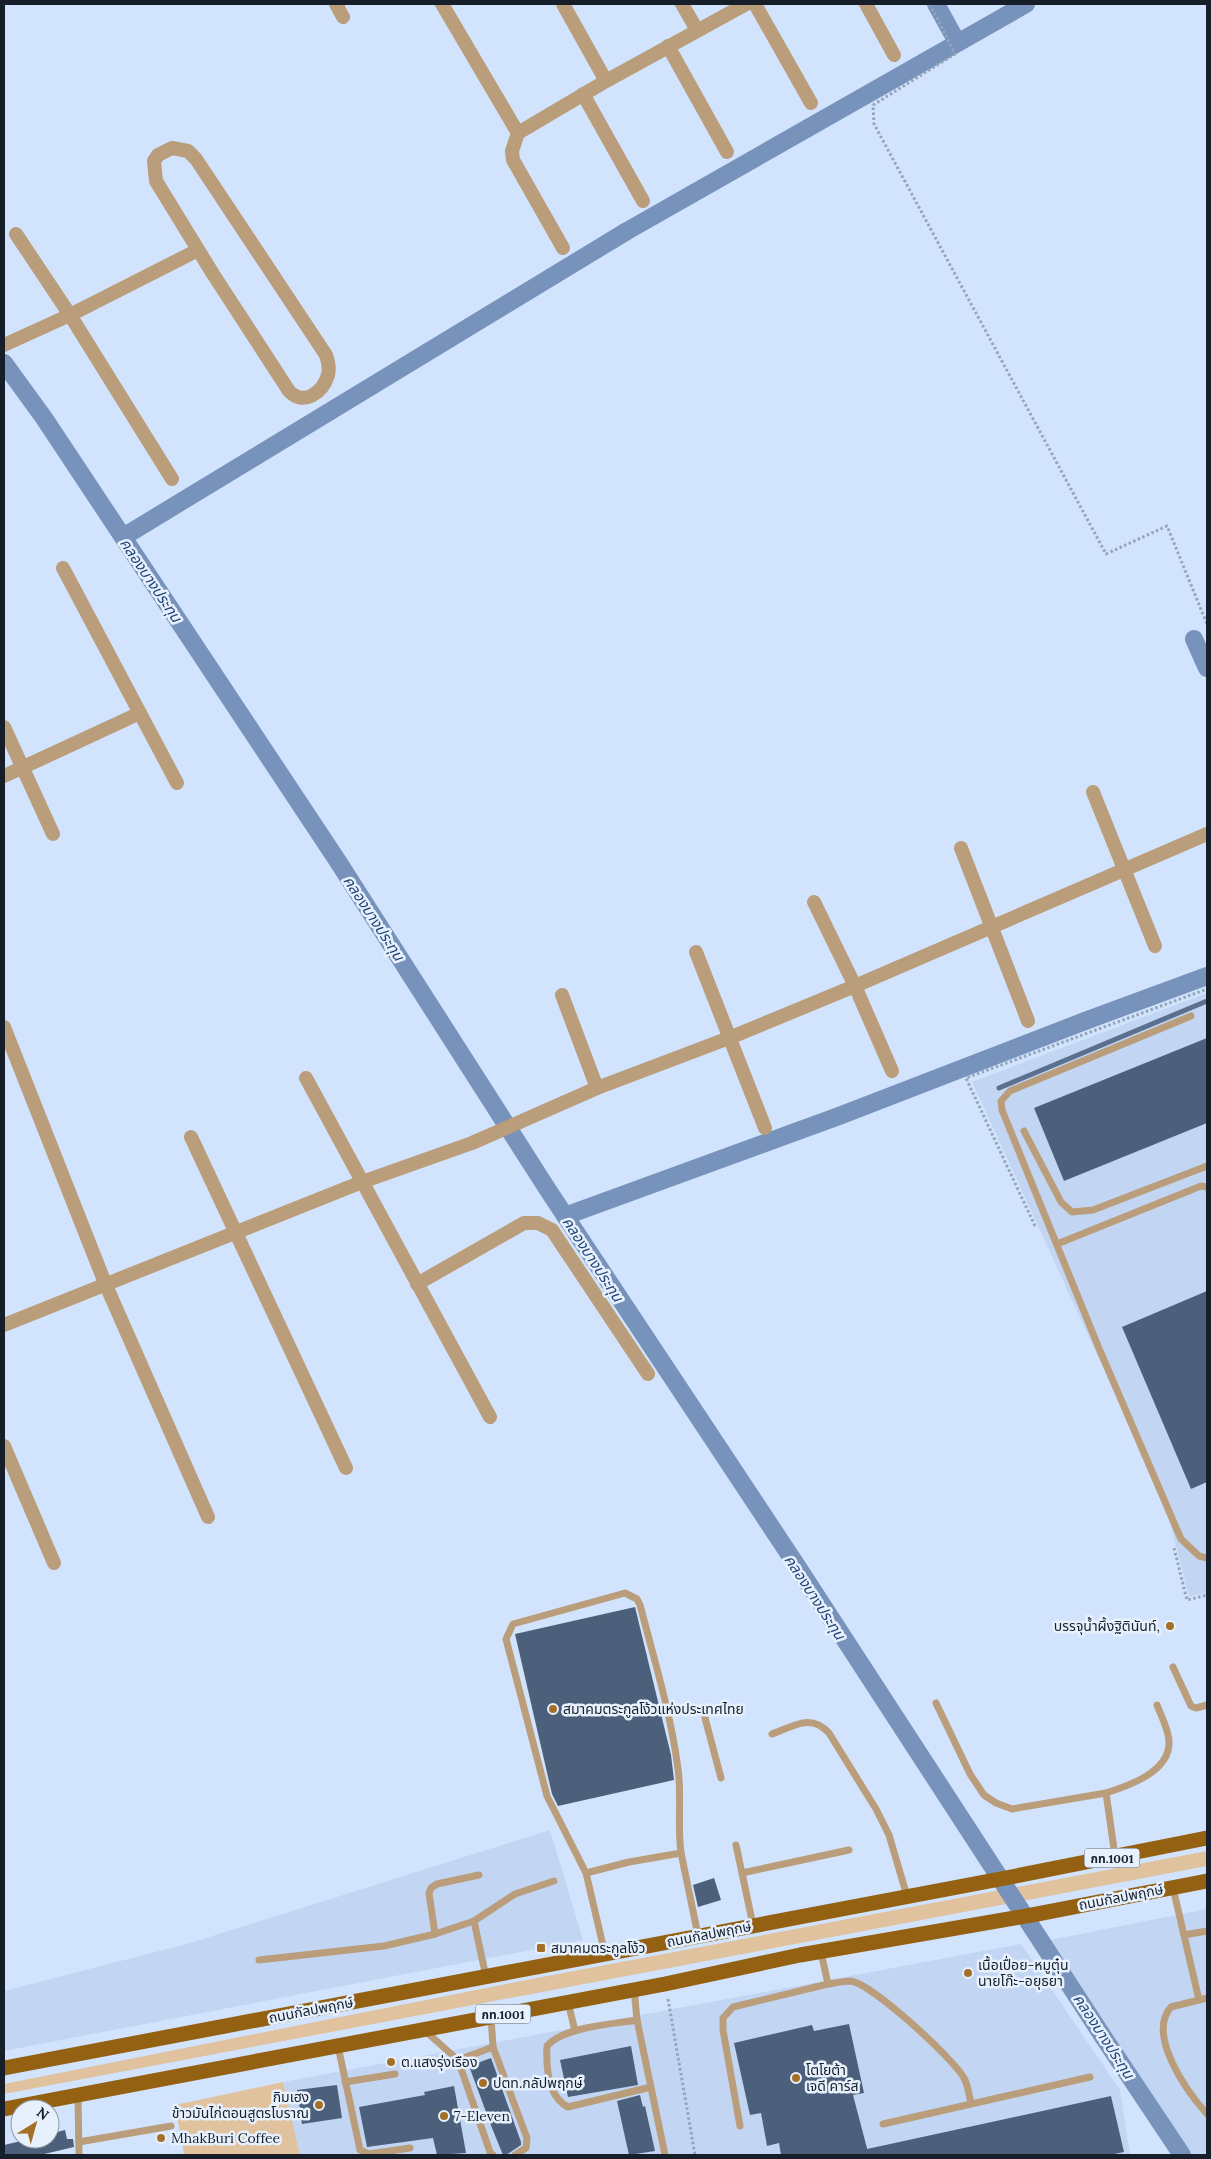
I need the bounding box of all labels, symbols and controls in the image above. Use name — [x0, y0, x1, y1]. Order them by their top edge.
water label: คลองบางประทุน — [116, 534, 187, 626]
water label: คลองบางประทุน — [339, 872, 409, 965]
water label: คลองบางประทุน — [558, 1213, 628, 1306]
water label: คลองบางประทุน — [780, 1551, 850, 1644]
place label: บรรจุน้ำผึ้งฐิตินันท์, — [1054, 1616, 1160, 1635]
marker: บรรจุน้ำผึ้งฐิตินันท์, — [1164, 1620, 1176, 1632]
place label: สมาคมตระกูลโง้วแห่งประเทศไทย — [563, 1700, 744, 1718]
marker: สมาคมตระกูลโง้วแห่งประเทศไทย — [547, 1703, 559, 1715]
road number: กท.1001 — [1084, 1849, 1140, 1868]
street label: ถนนกัลปพฤกษ์ — [1077, 1880, 1165, 1914]
street label: ถนนกัลปพฤกษ์ — [665, 1917, 753, 1951]
place label: สมาคมตระกูลโง้ว — [551, 1939, 646, 1957]
marker: สมาคมตระกูลโง้ว — [535, 1942, 547, 1954]
place label: เนื้อเปื่อย-หมูตุ๋น นายโก๊ะ-อยุธยา — [978, 1955, 1069, 1990]
marker: เนื้อเปื่อย-หมูตุ๋น นายโก๊ะ-อยุธยา — [962, 1967, 974, 1979]
water label: คลองบางประทุน — [1069, 1990, 1139, 2083]
street label: ถนนกัลปพฤกษ์ — [267, 1993, 355, 2027]
road number: กท.1001 — [476, 2005, 530, 2024]
place label: ต.แสงรุ่งเรือง — [401, 2053, 477, 2071]
marker: ต.แสงรุ่งเรือง — [385, 2056, 397, 2068]
place label: โตโยต้า เจดี คาร์ส — [806, 2061, 859, 2095]
marker: โตโยต้า เจดี คาร์ส — [790, 2072, 802, 2084]
place label: ปตท.กลัปพฤกษ์ — [493, 2074, 583, 2092]
marker: ปตท.กลัปพฤกษ์ — [477, 2077, 489, 2089]
place label: กิมเฮง ข้าวมันไก่ตอนสูตรโบราณ — [172, 2088, 309, 2122]
north arrow — [10, 2099, 60, 2149]
marker: กิมเฮง ข้าวมันไก่ตอนสูตรโบราณ — [313, 2099, 325, 2111]
text: N — [33, 2103, 53, 2124]
place label: 7-Eleven — [454, 2107, 510, 2125]
marker: 7-Eleven — [438, 2110, 450, 2122]
place label: MhakBuri Coffee — [171, 2129, 281, 2147]
marker: MhakBuri Coffee — [155, 2132, 167, 2144]

